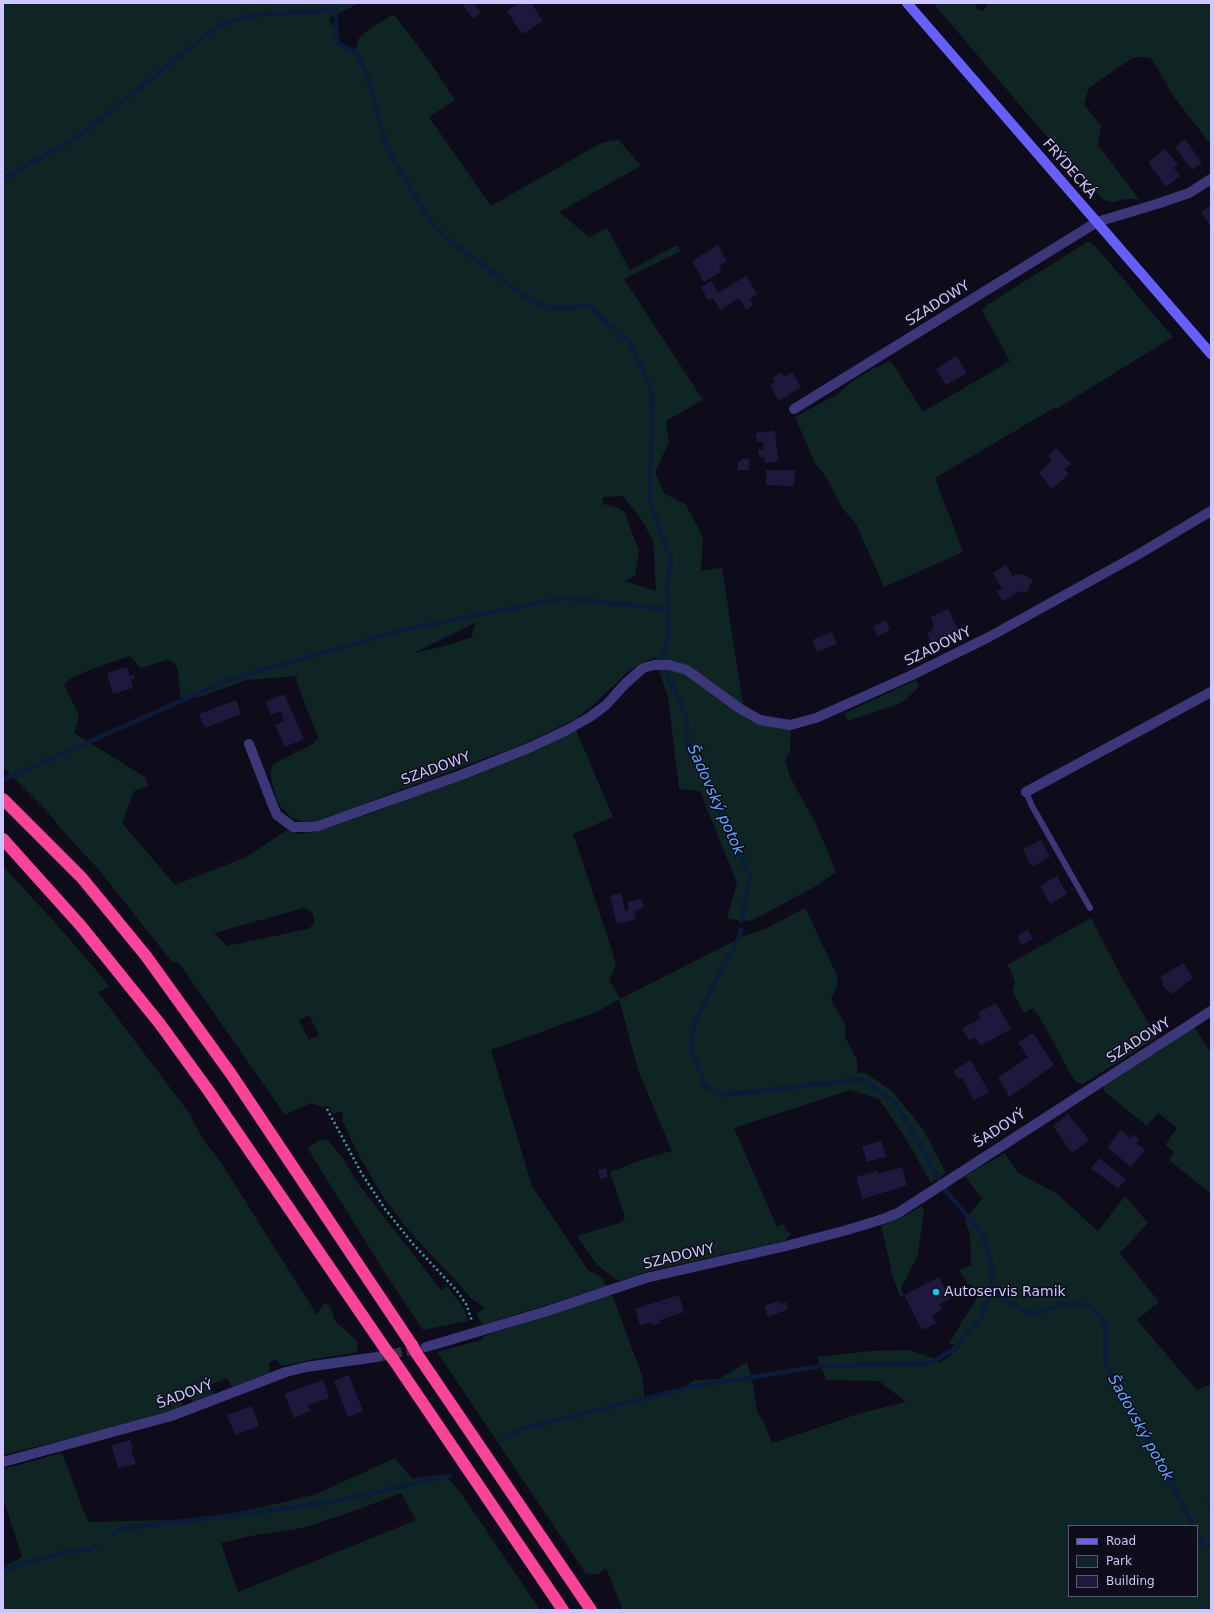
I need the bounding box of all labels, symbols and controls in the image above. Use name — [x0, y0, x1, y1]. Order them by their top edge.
street label: FRÝDECKÁ — [1039, 136, 1099, 202]
street label: SZADOWY — [903, 278, 973, 330]
street label: SZADOWY — [902, 624, 974, 670]
water label: Šadovský potok — [683, 742, 747, 858]
street label: SZADOWY — [399, 749, 473, 789]
street label: SZADOWY — [1104, 1015, 1174, 1067]
street label: ŠADOVÝ — [971, 1106, 1029, 1152]
street label: SZADOWY — [642, 1241, 716, 1273]
place label: Autoservis Ramik — [944, 1284, 1066, 1300]
marker: Autoservis Ramik — [931, 1287, 941, 1297]
water label: Šadovský potok — [1103, 1372, 1177, 1484]
street label: ŠADOVÝ — [155, 1377, 215, 1413]
legend — [1068, 1525, 1198, 1597]
text: Road — [1106, 1534, 1136, 1548]
text: Park — [1106, 1554, 1132, 1568]
text: Building — [1106, 1574, 1155, 1588]

